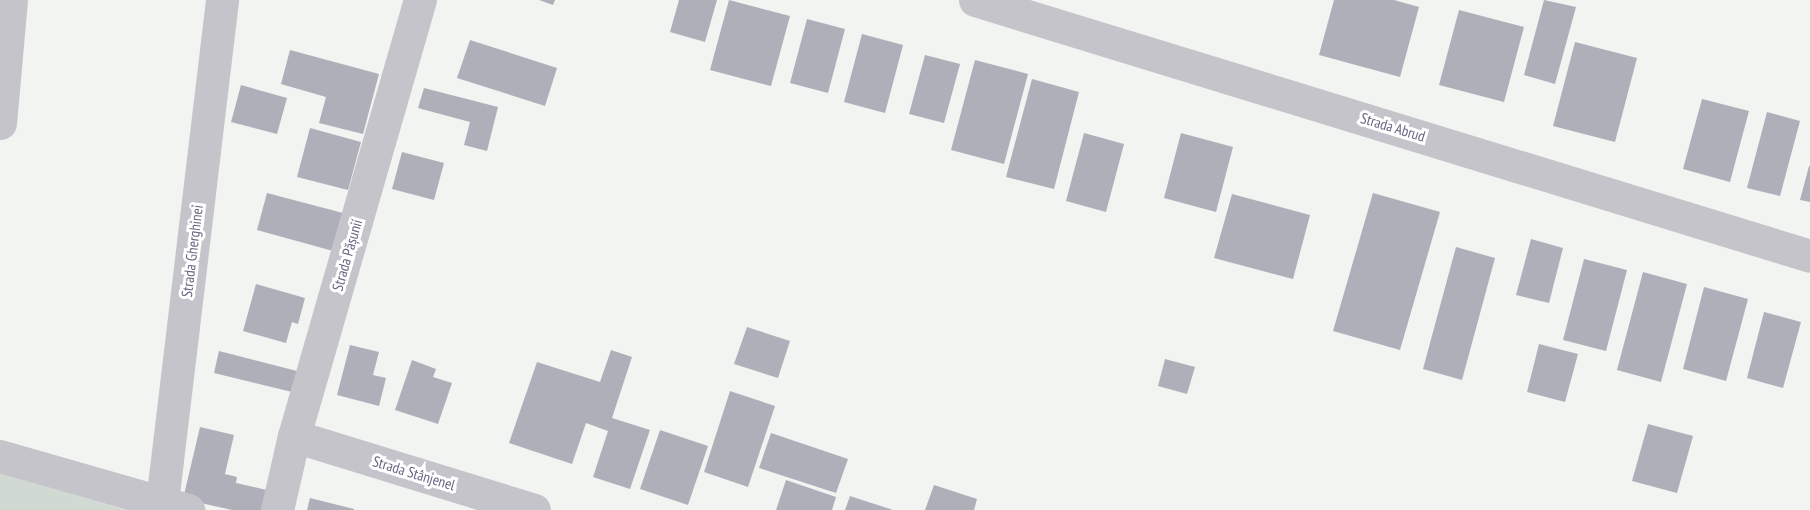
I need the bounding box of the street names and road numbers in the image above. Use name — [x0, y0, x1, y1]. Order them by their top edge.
street label: Strada Abrud — [1358, 109, 1428, 145]
street label: Strada Gherghinei — [177, 204, 207, 298]
street label: Strada Pășunii — [328, 217, 366, 293]
street label: Strada Stânjenel — [371, 452, 457, 494]

